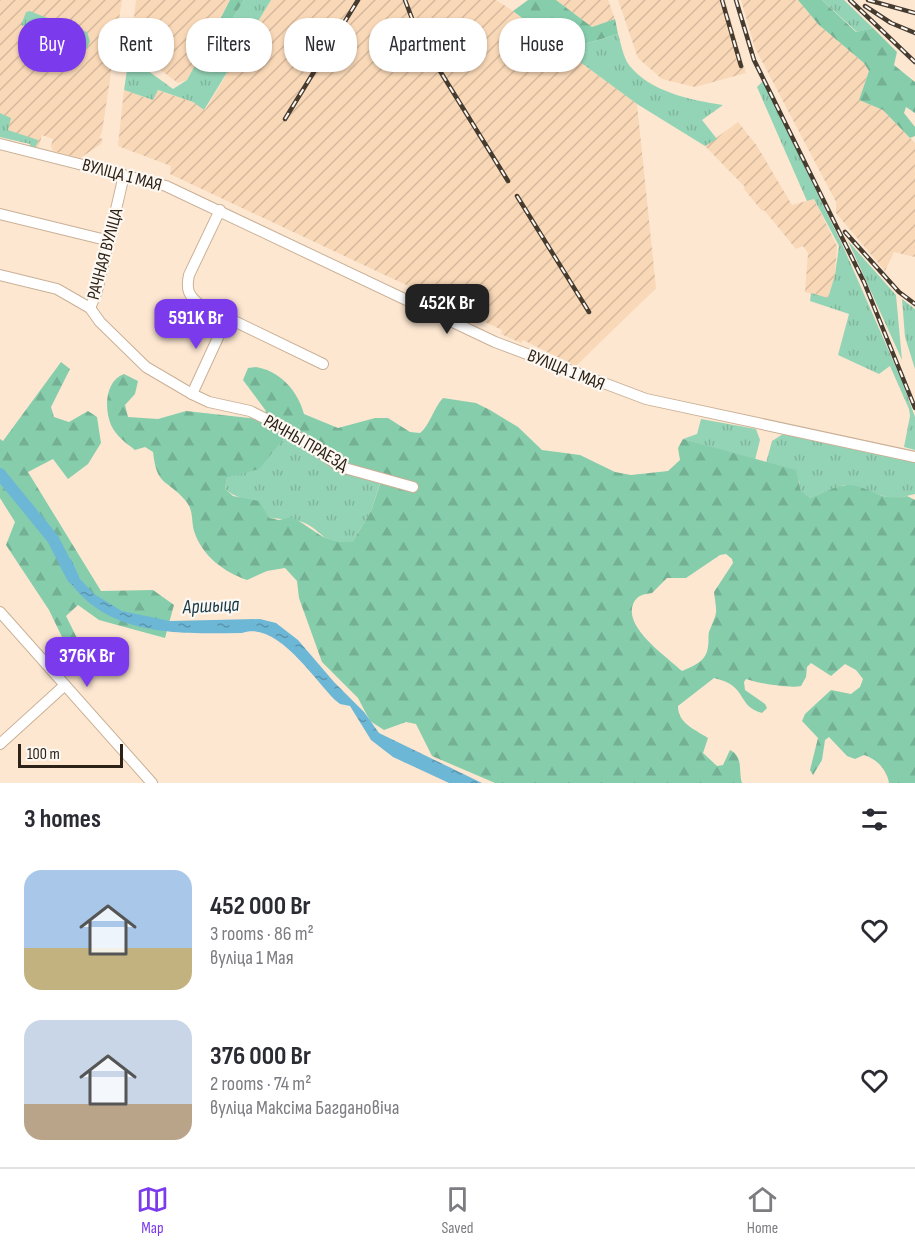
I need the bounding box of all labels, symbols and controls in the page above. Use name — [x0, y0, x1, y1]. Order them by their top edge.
chip: Buy — [18, 18, 86, 72]
chip: Rent — [98, 18, 174, 72]
chip: Filters — [186, 18, 272, 72]
chip: New — [284, 18, 357, 72]
chip: Apartment — [369, 18, 487, 72]
chip: House — [499, 18, 585, 72]
street label: ВУЛІЦА 1 МАЯ — [80, 154, 164, 196]
street label: РАЧНАЯ ВУЛІЦА — [83, 206, 127, 302]
pin: 452K Br — [392, 284, 502, 335]
text: 452K Br — [419, 291, 475, 315]
pin: 591K Br — [141, 299, 251, 350]
text: 591K Br — [168, 306, 224, 330]
street label: ВУЛІЦА 1 МАЯ — [524, 345, 608, 395]
street label: РАЧНЫ ПРАЕЗД — [260, 410, 352, 476]
water label: Аршыца — [181, 593, 240, 620]
pin: 376K Br — [32, 637, 142, 688]
text: 376K Br — [59, 644, 115, 668]
scale bar — [18, 741, 123, 768]
text: 100 m — [27, 745, 60, 764]
icon: filters — [858, 803, 891, 836]
text: 3 homes — [24, 804, 101, 835]
text: 452 000 Br — [210, 891, 311, 922]
icon: home — [72, 894, 144, 966]
icon: heart — [858, 914, 891, 947]
text: 3 rooms · 86 m² — [210, 922, 314, 946]
text: вуліца 1 Мая — [210, 946, 294, 970]
text: 376 000 Br — [210, 1041, 311, 1072]
icon: home — [72, 1044, 144, 1116]
icon: heart — [858, 1064, 891, 1097]
text: 2 rooms · 74 m² — [210, 1072, 311, 1096]
text: вуліца Максіма Багдановіча — [210, 1096, 399, 1120]
tab: Map — [136, 1183, 169, 1238]
tab: Saved — [441, 1183, 474, 1238]
tab: Home — [746, 1183, 779, 1238]

